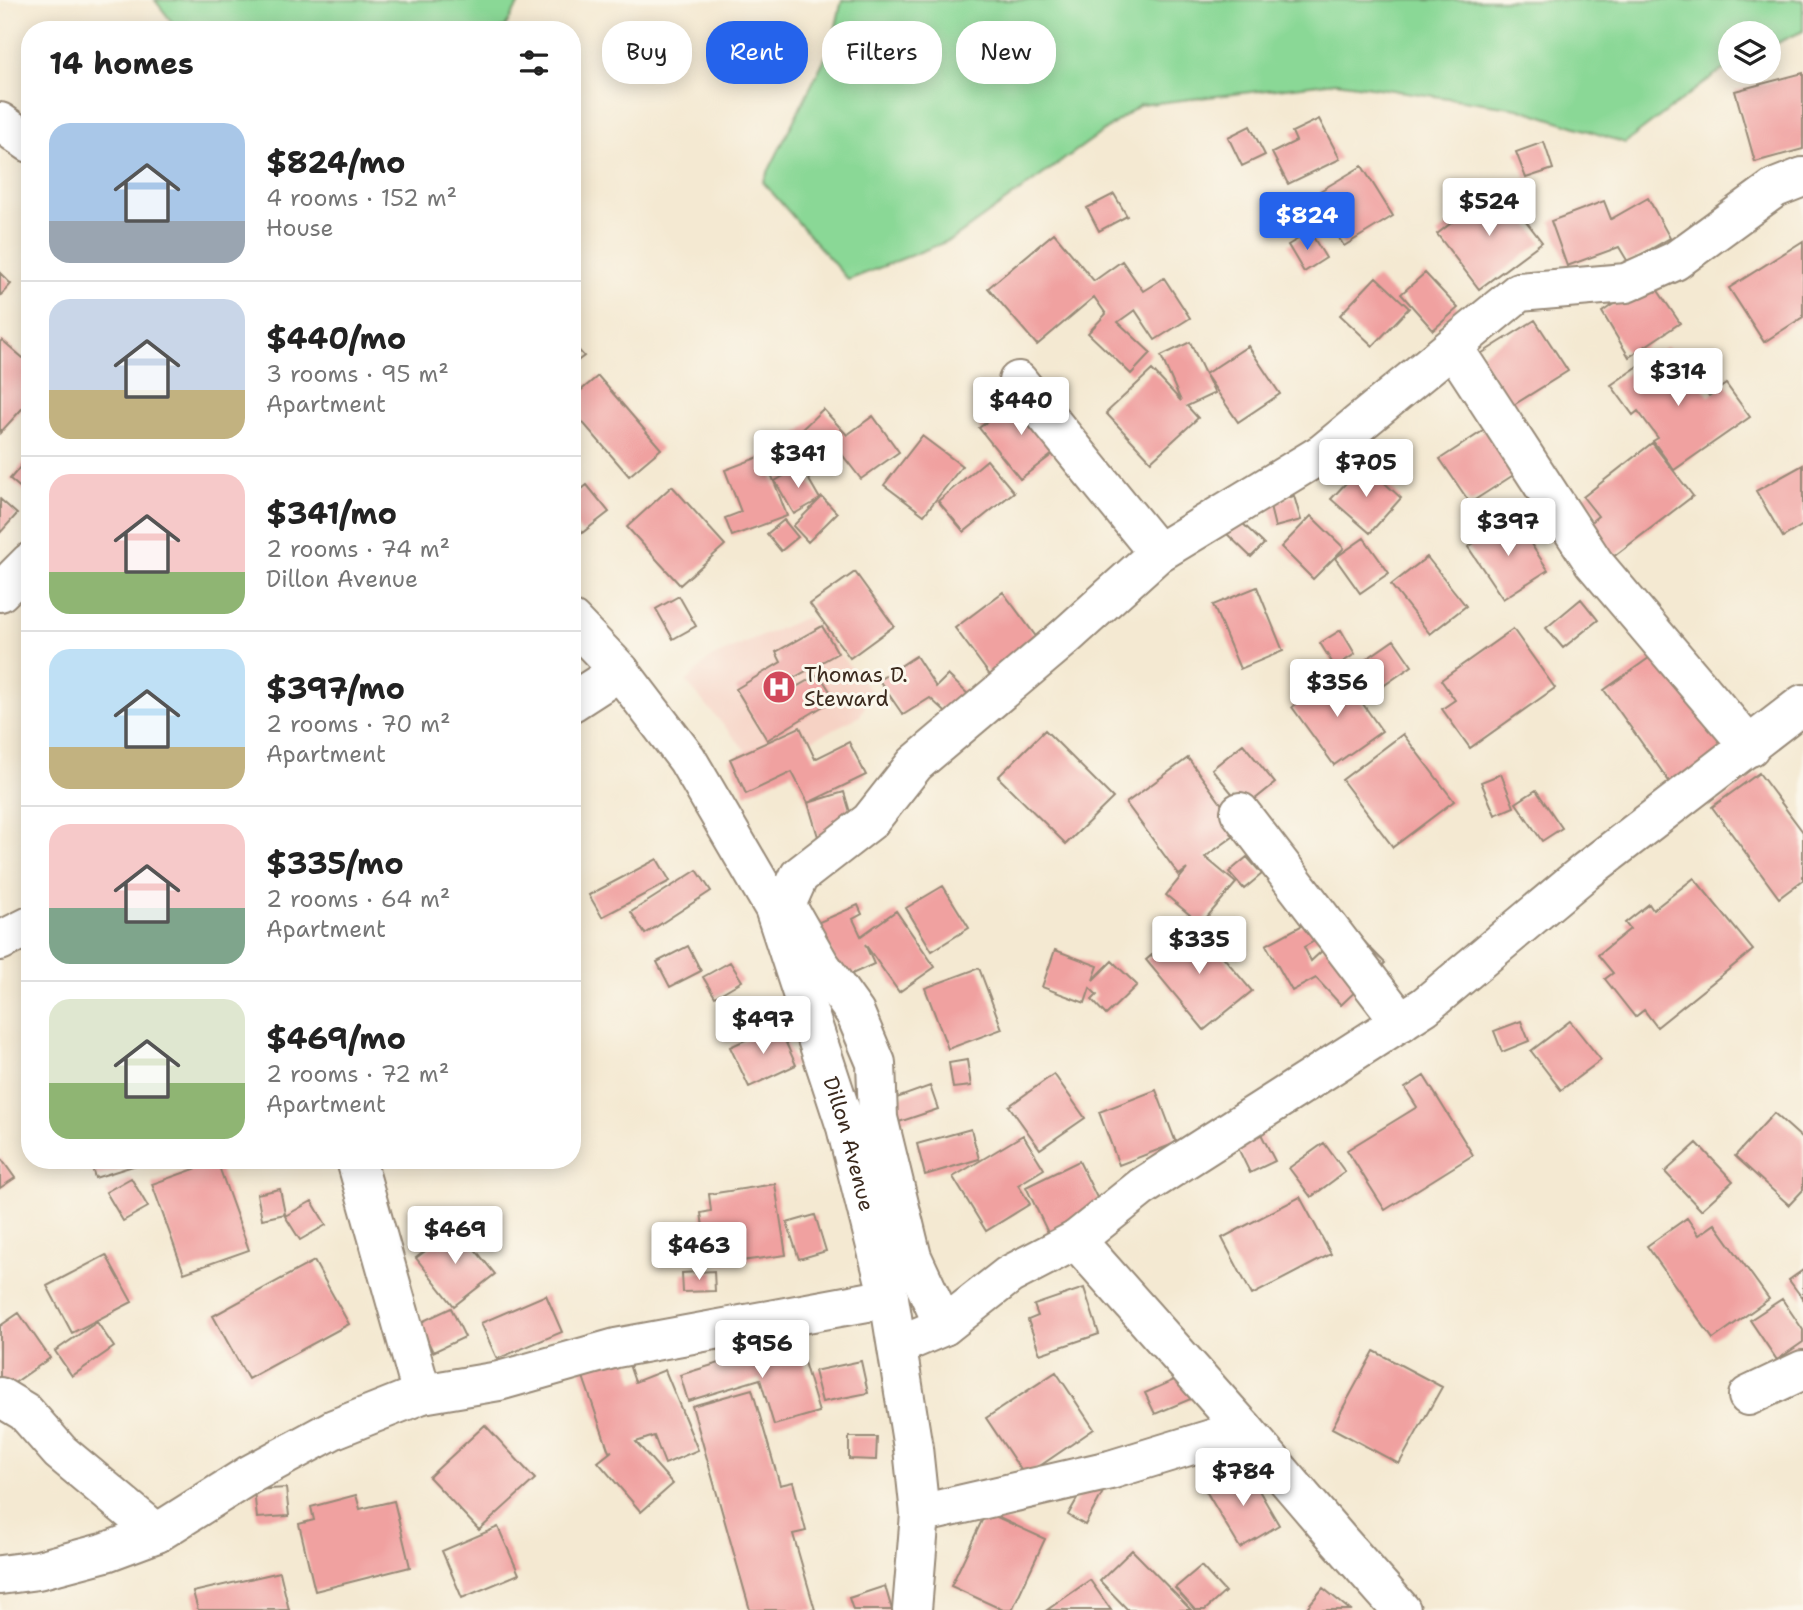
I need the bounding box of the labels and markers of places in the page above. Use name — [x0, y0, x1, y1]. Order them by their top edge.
pin: $524 — [1448, 178, 1530, 238]
pin: $824 — [1266, 192, 1348, 252]
pin: $314 — [1637, 348, 1719, 408]
pin: $440 — [980, 378, 1062, 437]
pin: $341 — [757, 430, 839, 490]
pin: $705 — [1325, 440, 1407, 499]
pin: $397 — [1467, 498, 1549, 558]
pin: $356 — [1296, 660, 1378, 719]
place label: Thomas D. Steward — [804, 661, 908, 713]
hospital icon: Thomas D. Steward — [760, 668, 798, 706]
pin: $335 — [1158, 916, 1240, 976]
pin: $497 — [722, 996, 804, 1056]
pin: $469 — [414, 1206, 496, 1266]
pin: $463 — [658, 1222, 740, 1282]
pin: $956 — [721, 1320, 803, 1380]
pin: $784 — [1202, 1448, 1284, 1508]

